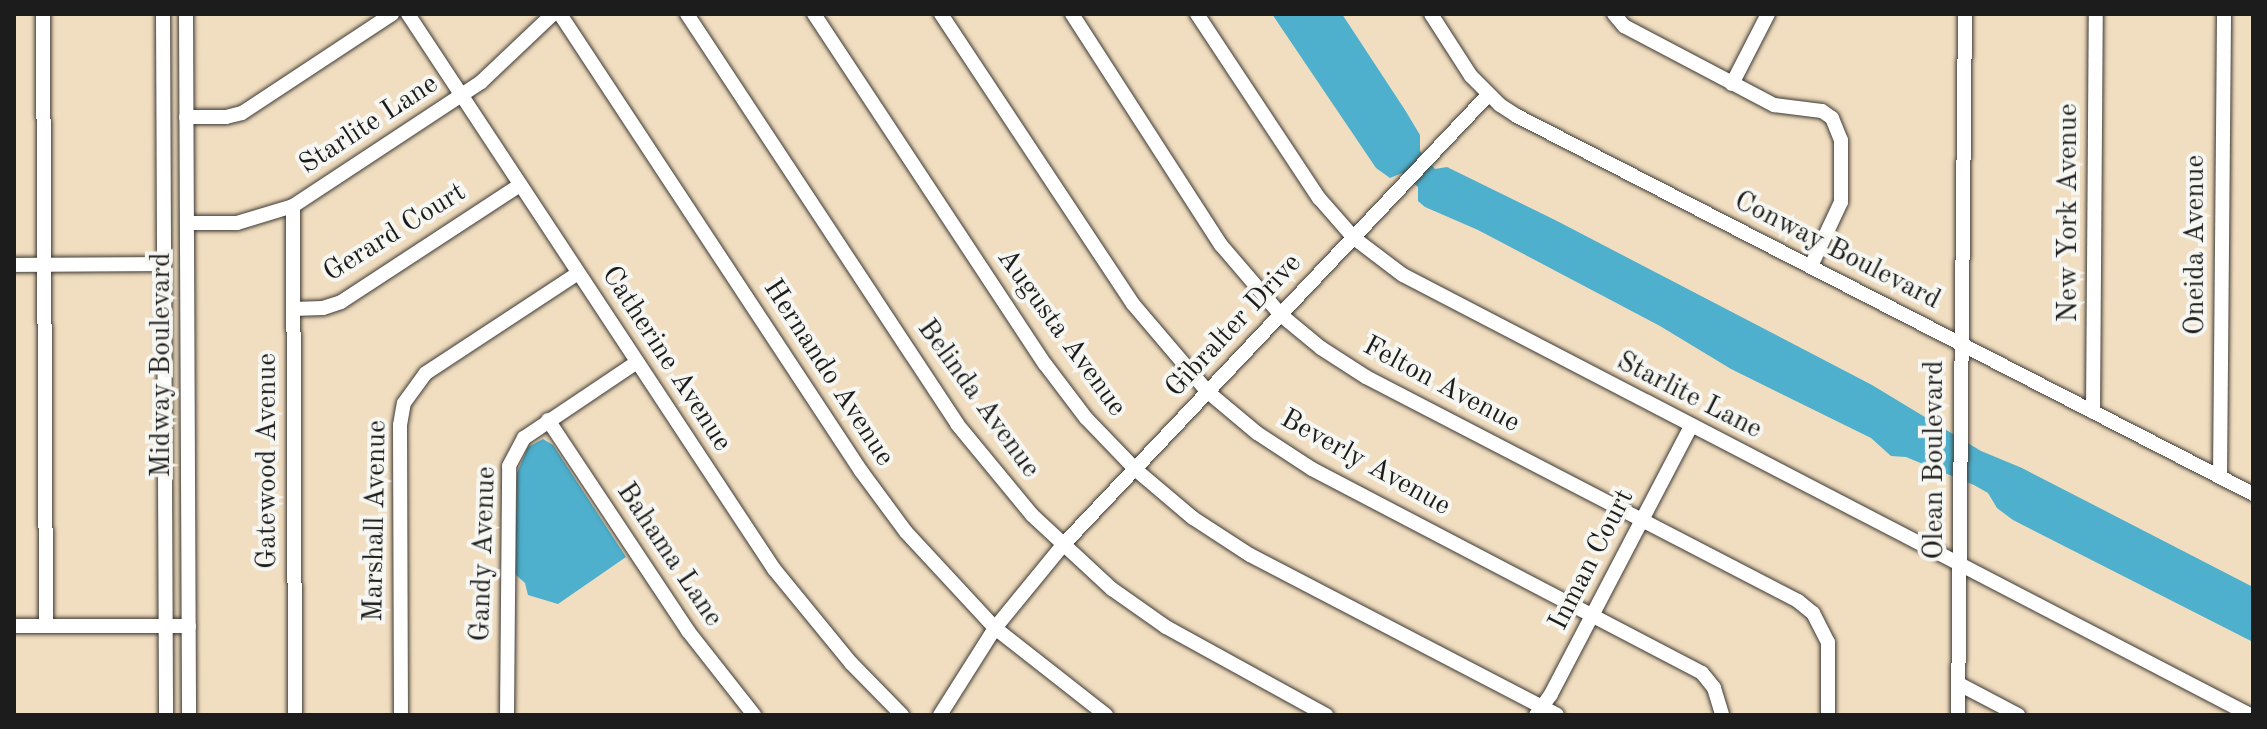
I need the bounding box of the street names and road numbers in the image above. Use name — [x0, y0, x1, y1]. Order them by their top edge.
street label: Starlite Lane — [293, 68, 445, 182]
street label: New York Avenue — [2052, 103, 2086, 323]
street label: Oneida Avenue — [2179, 155, 2213, 335]
street label: Gerard Court — [318, 176, 472, 290]
street label: Conway Boulevard — [1728, 184, 1946, 318]
street label: Augusta Avenue — [989, 243, 1133, 423]
street label: Gibralter Drive — [1159, 247, 1309, 405]
street label: Midway Boulevard — [145, 252, 179, 478]
street label: Catherine Avenue — [594, 260, 738, 458]
street label: Hernando Avenue — [755, 273, 901, 473]
street label: Belinda Avenue — [909, 313, 1047, 485]
street label: Felton Avenue — [1357, 330, 1525, 440]
street label: Starlite Lane — [1611, 345, 1767, 447]
street label: Gatewood Avenue — [251, 353, 285, 569]
street label: Olean Boulevard — [1918, 360, 1952, 560]
street label: Beverly Avenue — [1274, 402, 1456, 524]
street label: Marshall Avenue — [357, 420, 395, 622]
street label: Gandy Avenue — [464, 466, 504, 642]
street label: Bahama Lane — [608, 477, 730, 633]
street label: Inman Court — [1542, 484, 1642, 636]

